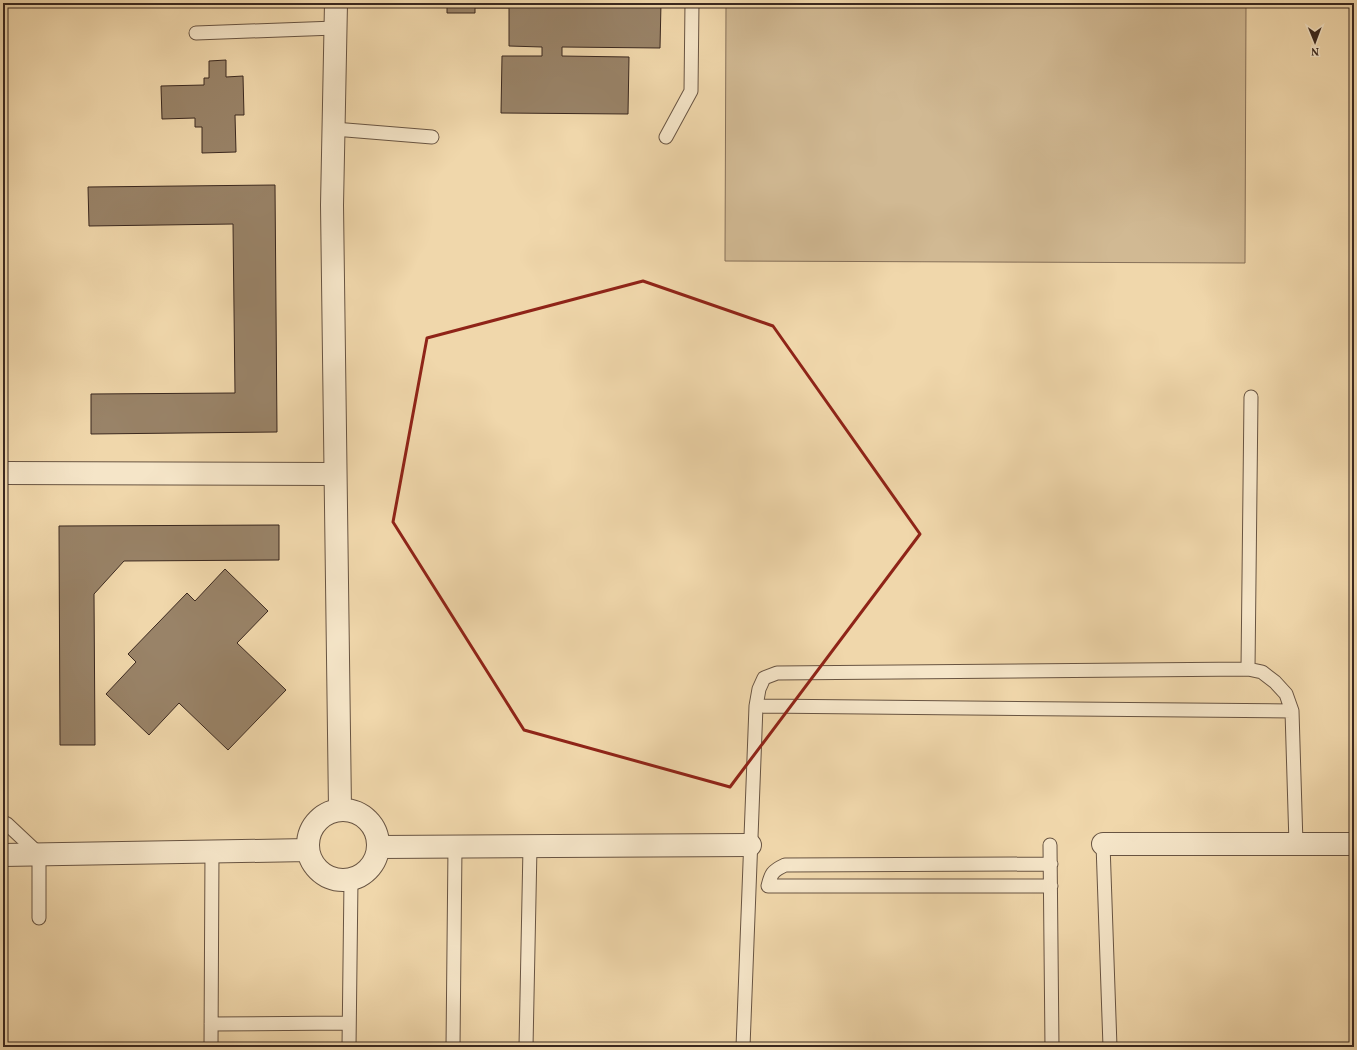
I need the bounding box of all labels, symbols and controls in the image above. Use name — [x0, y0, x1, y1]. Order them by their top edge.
north arrow — [1295, 22, 1335, 62]
text: N — [1311, 43, 1319, 58]

